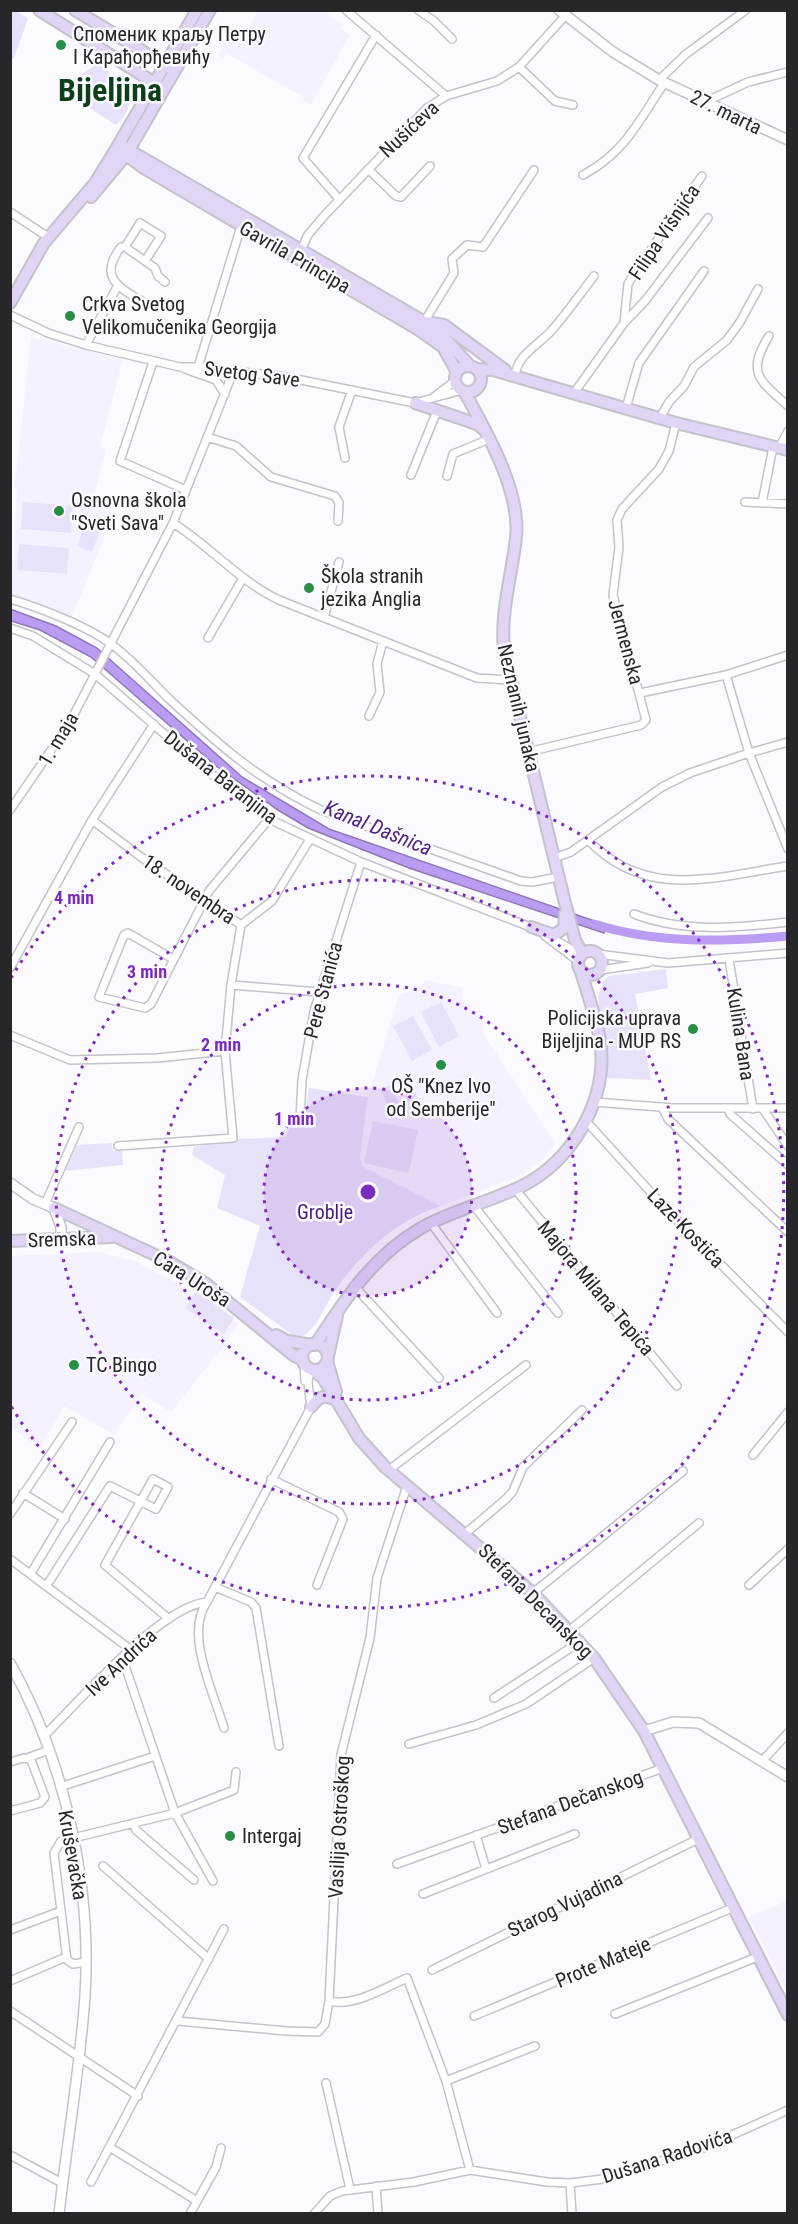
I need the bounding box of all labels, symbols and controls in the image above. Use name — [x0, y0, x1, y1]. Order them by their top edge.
place label: Споменик краљу Петру I Карађорђевићу — [73, 22, 266, 69]
marker: Споменик краљу Петру I Карађорђевићу — [54, 38, 68, 52]
district label: Bijeljina — [58, 71, 162, 109]
street label: 27. marta — [686, 84, 766, 140]
street label: Nušićeva — [374, 96, 444, 162]
street label: Filipa Višnjića — [623, 180, 705, 284]
street label: Gavrila Principa — [235, 216, 355, 298]
place label: Crkva Svetog Velikomučenika Georgija — [82, 292, 277, 339]
marker: Crkva Svetog Velikomučenika Georgija — [63, 309, 77, 323]
street label: Svetog Save — [203, 356, 301, 392]
place label: Osnovna škola "Sveti Sava" — [71, 488, 186, 535]
marker: Osnovna škola "Sveti Sava" — [52, 504, 66, 518]
place label: Škola stranih jezika Anglia — [320, 564, 423, 611]
marker: Škola stranih jezika Anglia — [302, 581, 316, 595]
street label: Jermenska — [603, 597, 649, 687]
street label: Neznanih junaka — [493, 642, 545, 774]
street label: 1. maja — [33, 708, 83, 770]
street label: Dušana Baranjina — [159, 725, 283, 829]
water label: Kanal Dašnica — [320, 795, 436, 861]
street label: 18. novembra — [138, 849, 240, 929]
text: 4 min — [54, 887, 94, 908]
street label: Pere Stanića — [299, 939, 347, 1041]
text: 3 min — [127, 961, 167, 982]
street label: Kulina Bana — [722, 986, 760, 1082]
place label: Policijska uprava Bijeljina - MUP RS — [542, 1006, 681, 1053]
marker: Policijska uprava Bijeljina - MUP RS — [686, 1022, 700, 1036]
text: 2 min — [201, 1034, 241, 1055]
marker: OŠ "Knez Ivo od Semberije" — [434, 1058, 448, 1072]
place label: OŠ "Knez Ivo od Semberije" — [386, 1074, 496, 1121]
text: 1 min — [274, 1108, 314, 1129]
centre of rings — [358, 1182, 378, 1202]
street label: Laze Kostića — [642, 1183, 730, 1273]
park label: Groblje — [297, 1200, 353, 1224]
street label: Majora Milana Tepića — [533, 1216, 659, 1360]
street label: Sremska — [27, 1226, 97, 1252]
street label: Cara Uroša — [149, 1246, 235, 1312]
place label: TC Bingo — [86, 1353, 157, 1377]
marker: TC Bingo — [67, 1358, 81, 1372]
street label: Stefana Decanskog — [474, 1539, 598, 1663]
street label: Ive Andrića — [81, 1623, 161, 1701]
street label: Vasilija Ostroškog — [323, 1755, 355, 1899]
street label: Stefana Dečanskog — [494, 1765, 646, 1839]
street label: Kruševačka — [53, 1808, 93, 1902]
place label: Intergaj — [242, 1824, 302, 1848]
marker: Intergaj — [223, 1829, 237, 1843]
street label: Starog Vujadina — [504, 1866, 626, 1942]
street label: Prote Mateje — [552, 1931, 654, 1993]
street label: Dušana Radovića — [599, 2124, 735, 2188]

